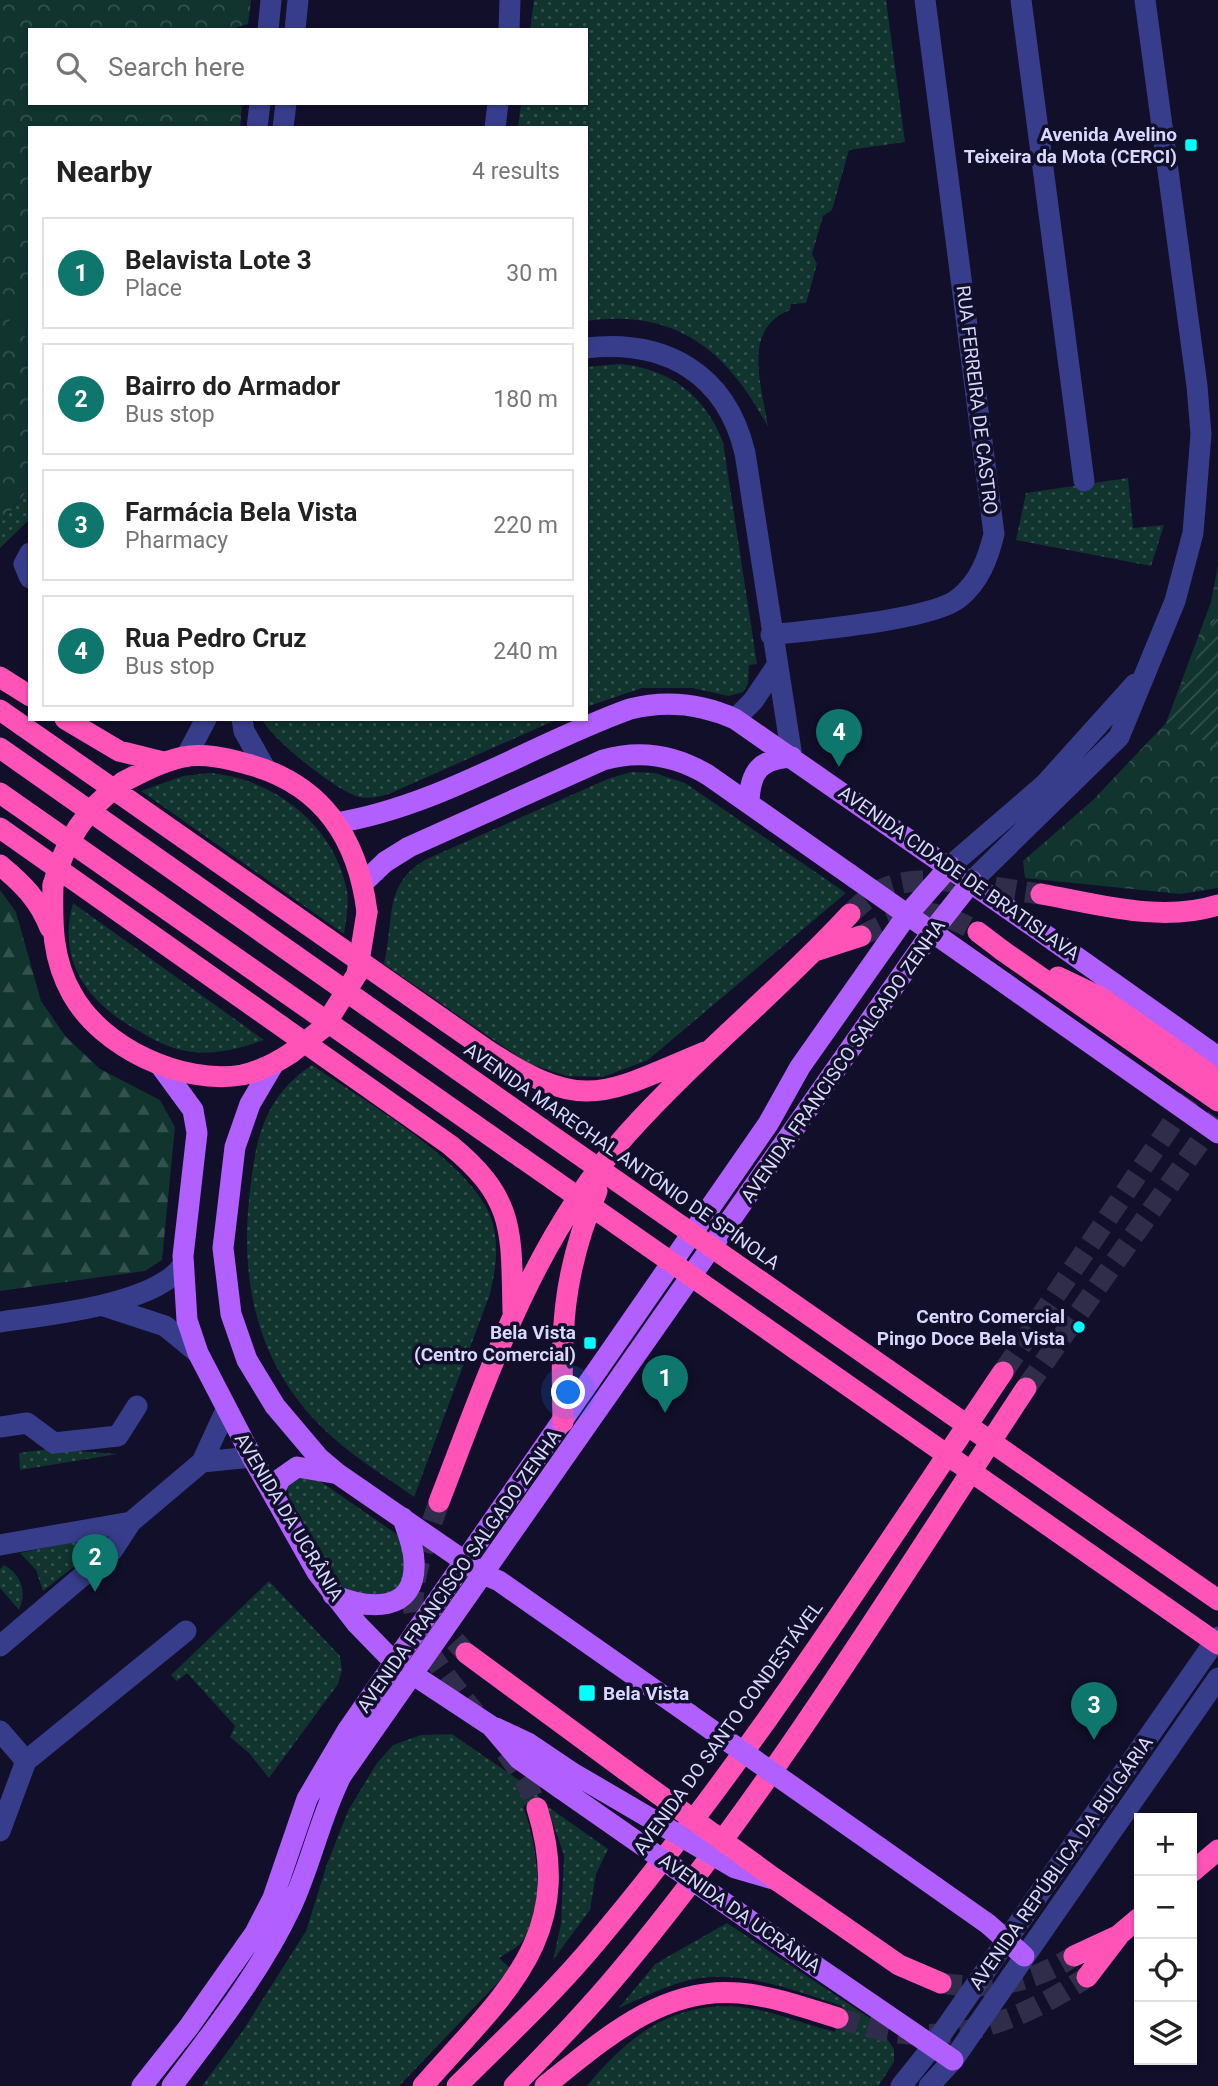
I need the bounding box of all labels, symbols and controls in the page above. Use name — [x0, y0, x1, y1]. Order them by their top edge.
search box — [28, 28, 588, 105]
icon: search — [52, 48, 90, 86]
text: Search here — [108, 52, 245, 82]
place label: Avenida Avelino Teixeira da Mota (CERCI) — [964, 123, 1177, 168]
marker: Avenida Avelino Teixeira da Mota (CERCI) — [1183, 137, 1199, 153]
text: Nearby — [56, 154, 152, 189]
text: 4 results — [472, 158, 560, 185]
text: Belavista Lote 3 — [125, 245, 312, 275]
text: 1 — [74, 260, 88, 287]
text: 30 m — [506, 260, 558, 287]
text: Place — [125, 275, 182, 302]
street label: RUA FERREIRA DE CASTRO — [952, 284, 1002, 516]
text: Bairro do Armador — [125, 371, 340, 401]
text: 2 — [74, 386, 88, 413]
text: 180 m — [493, 386, 558, 413]
text: Bus stop — [125, 401, 215, 428]
text: Farmácia Bela Vista — [125, 497, 357, 527]
text: 3 — [74, 512, 88, 539]
text: 220 m — [493, 512, 558, 539]
text: Pharmacy — [125, 527, 228, 554]
text: Rua Pedro Cruz — [125, 623, 306, 653]
text: 4 — [74, 638, 88, 665]
text: 240 m — [493, 638, 558, 665]
text: Bus stop — [125, 653, 215, 680]
pin: 4 — [816, 709, 862, 767]
street label: AVENIDA CIDADE DE BRATISLAVA — [834, 781, 1084, 966]
street label: AVENIDA FRANCISCO SALGADO ZENHA — [736, 914, 950, 1207]
street label: AVENIDA MARECHAL ANTÓNIO DE SPÍNOLA — [460, 1038, 785, 1275]
place label: Centro Comercial Pingo Doce Bela Vista — [877, 1305, 1065, 1350]
marker: Centro Comercial Pingo Doce Bela Vista — [1071, 1319, 1087, 1335]
place label: Bela Vista (Centro Comercial) — [414, 1321, 576, 1366]
marker: Bela Vista (Centro Comercial) — [582, 1335, 598, 1351]
pin: 1 — [642, 1355, 688, 1413]
your location — [551, 1375, 585, 1409]
street label: AVENIDA FRANCISCO SALGADO ZENHA — [352, 1424, 566, 1717]
street label: AVENIDA DA UCRÂNIA — [230, 1429, 349, 1606]
pin: 2 — [72, 1534, 118, 1592]
street label: AVENIDA DO SANTO CONDESTÁVEL — [628, 1597, 828, 1859]
place label: Bela Vista — [603, 1682, 689, 1705]
pin: 3 — [1071, 1682, 1117, 1740]
marker: Bela Vista — [577, 1683, 597, 1703]
street label: AVENIDA REPÚBLICA DA BULGÁRIA — [964, 1731, 1158, 1994]
map controls — [1134, 1813, 1197, 2065]
button: + — [1134, 1813, 1197, 1876]
street label: AVENIDA DA UCRÂNIA — [655, 1849, 826, 1978]
button: − — [1134, 1876, 1197, 1939]
button: locate — [1134, 1939, 1197, 2002]
button: layers — [1134, 2002, 1197, 2065]

